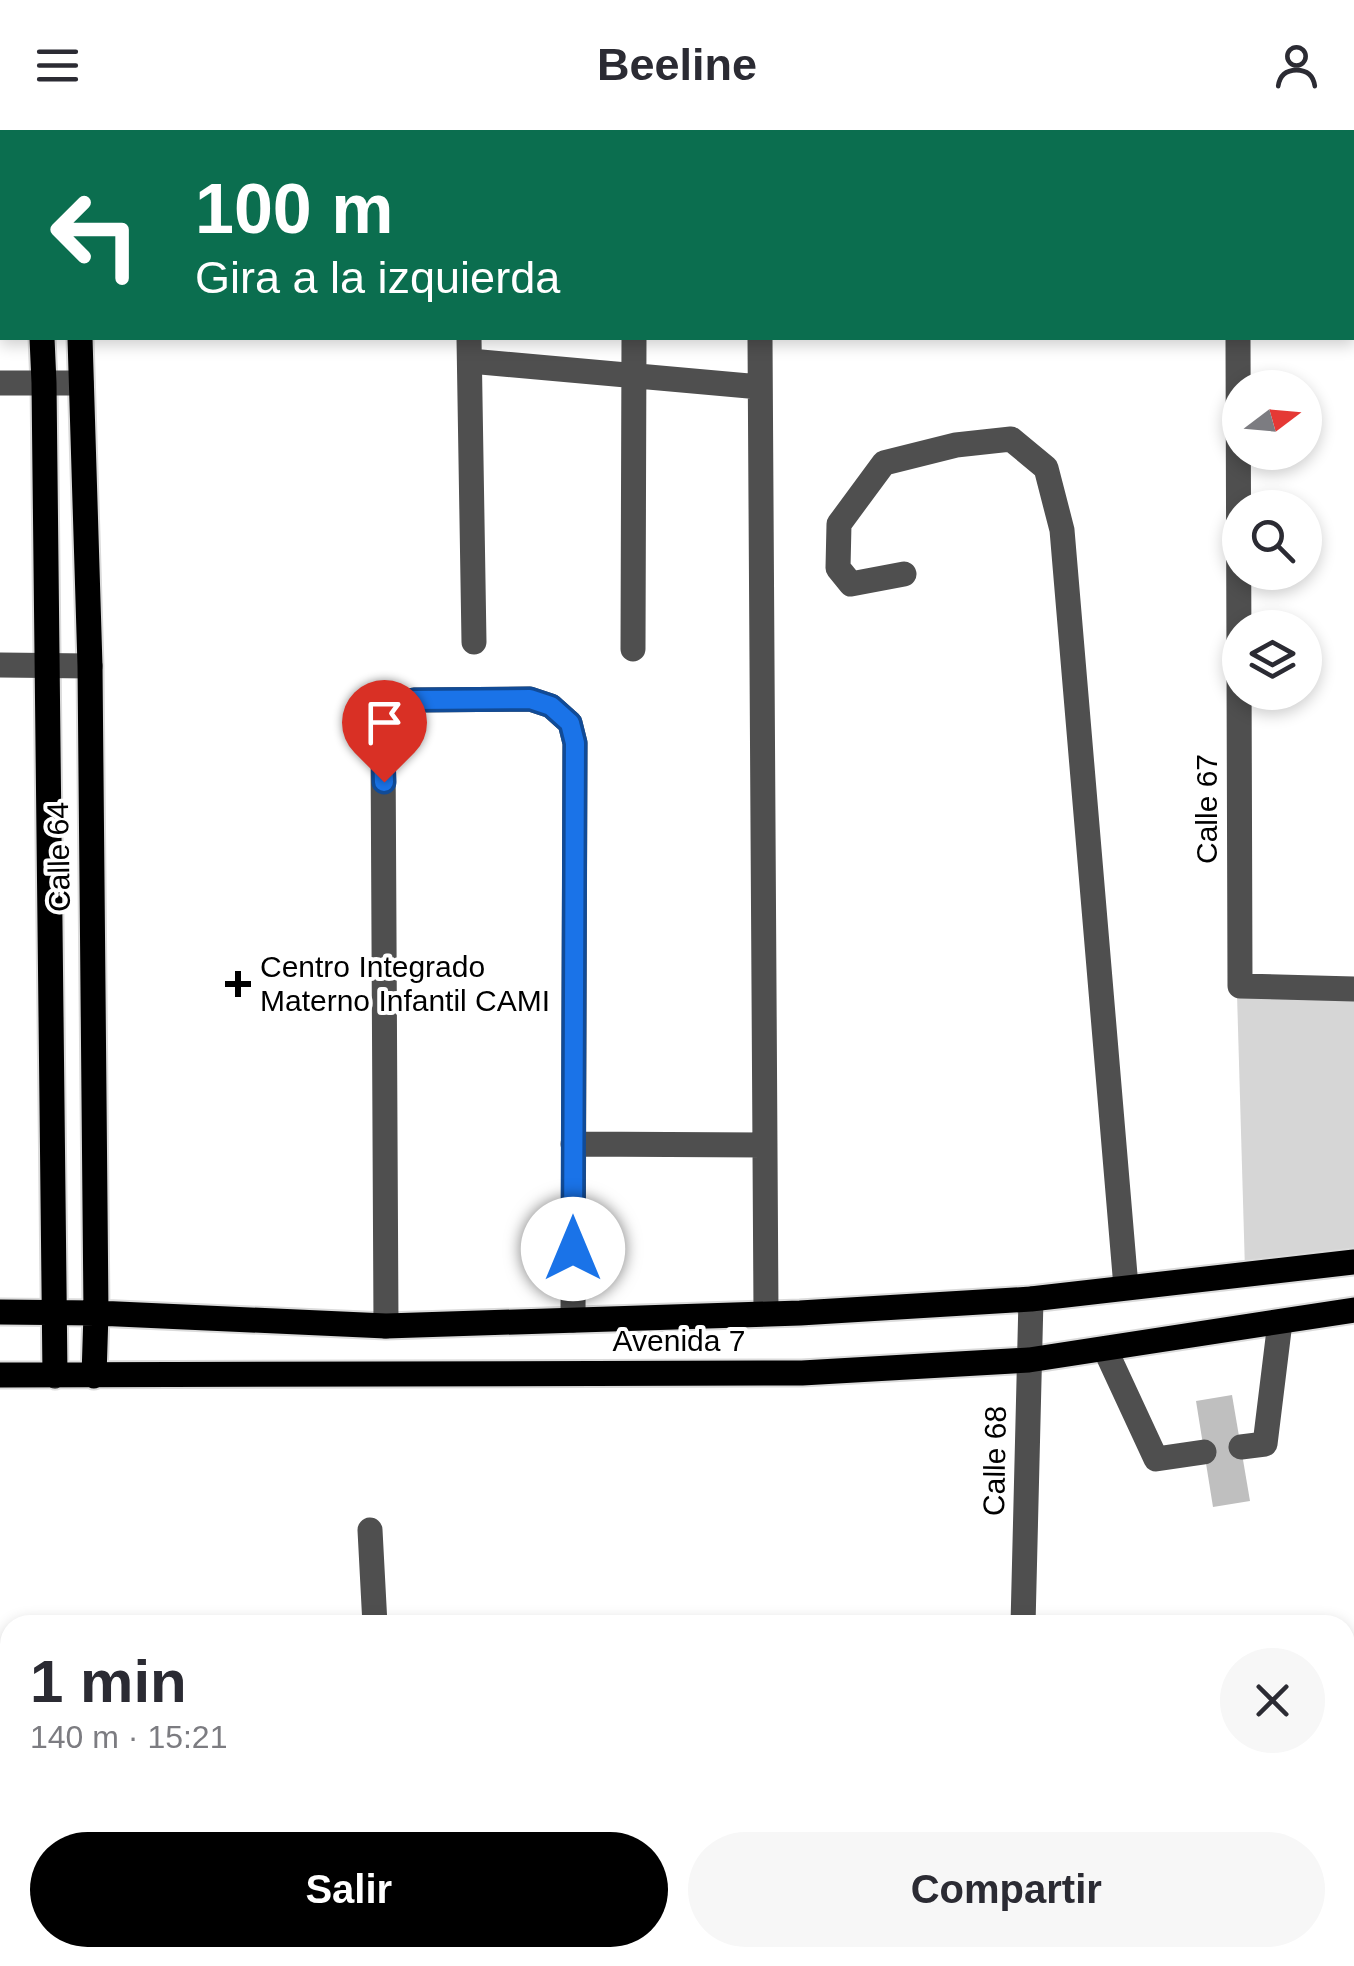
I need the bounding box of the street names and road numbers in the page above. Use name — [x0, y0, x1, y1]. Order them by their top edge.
street label: Calle 67 — [1190, 754, 1223, 864]
street label: Calle 64 — [41, 802, 76, 912]
street label: Avenida 7 — [613, 1324, 745, 1357]
street label: Calle 68 — [977, 1406, 1012, 1516]

